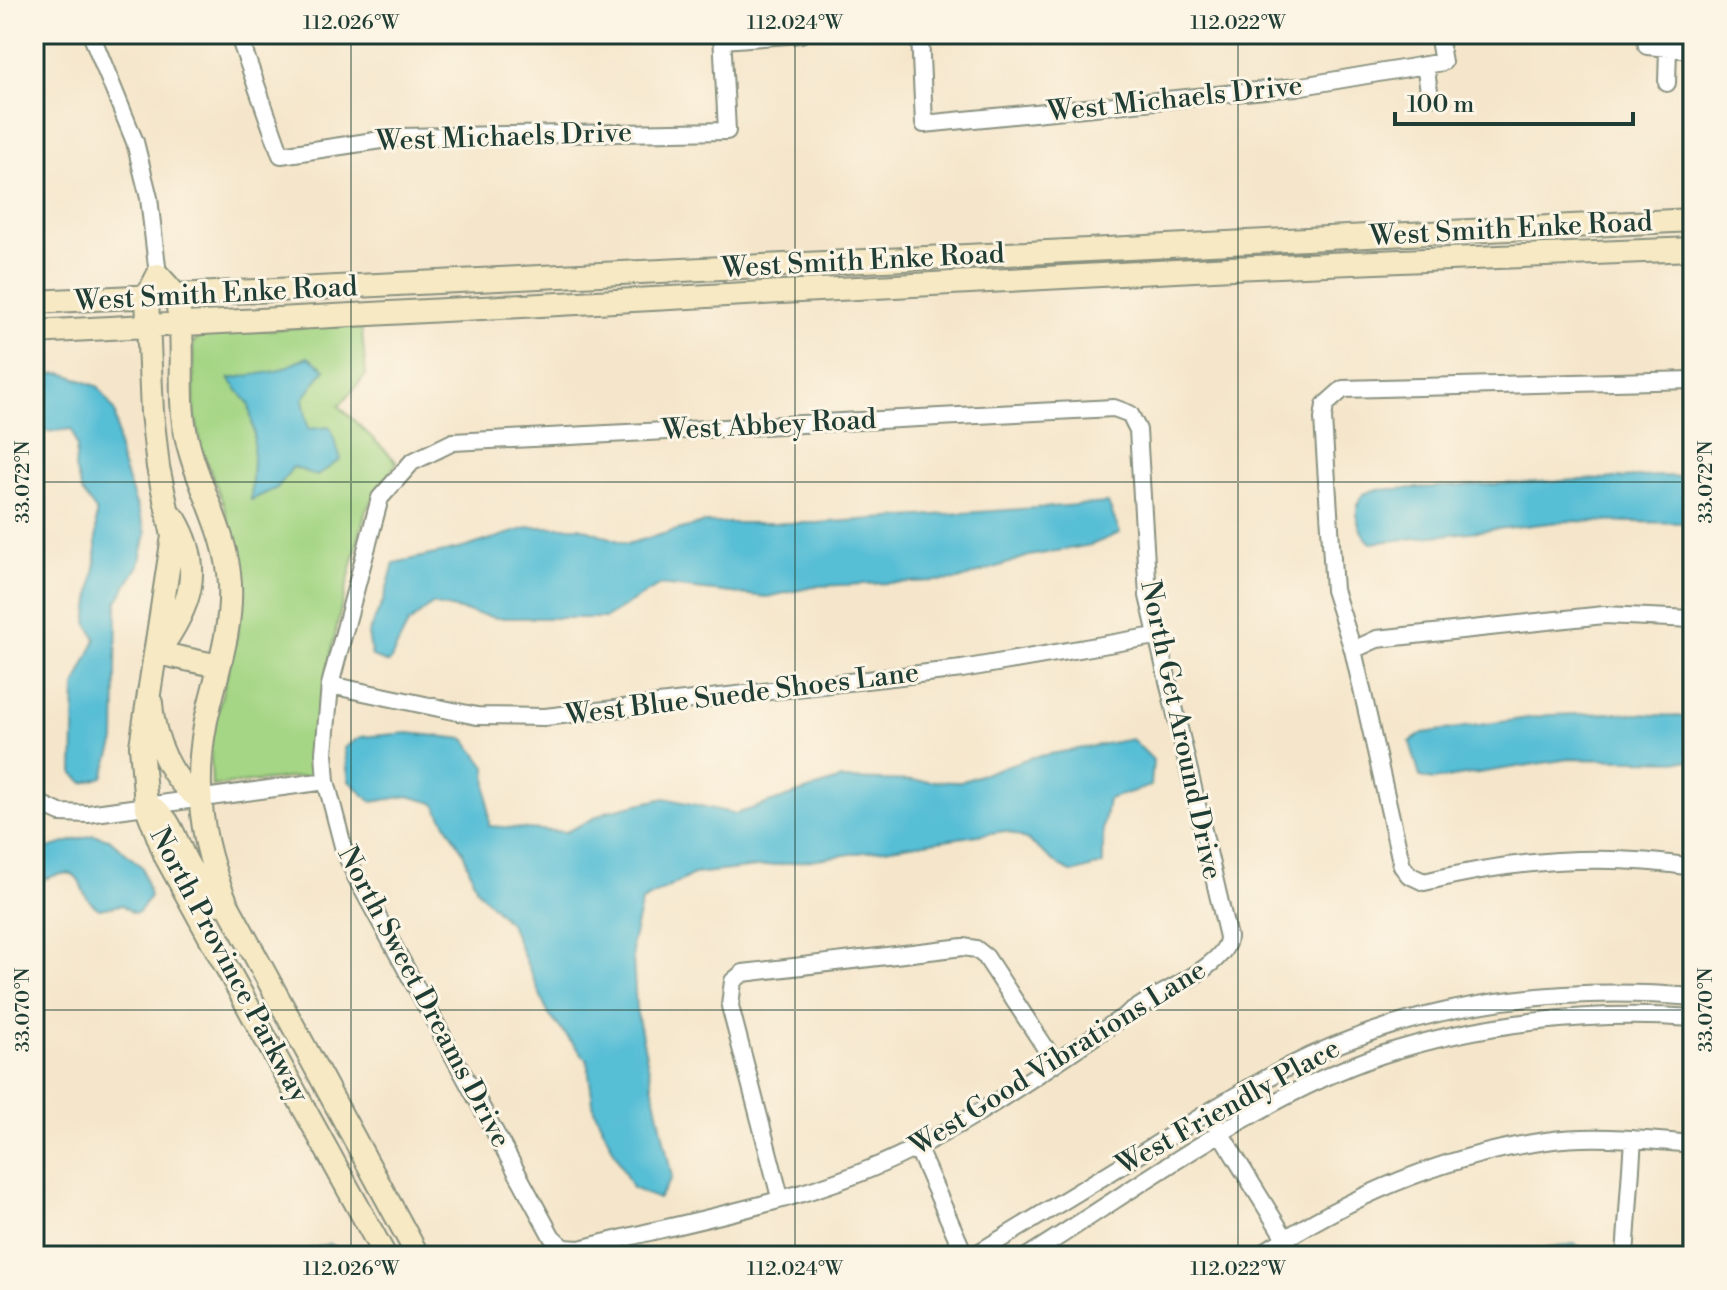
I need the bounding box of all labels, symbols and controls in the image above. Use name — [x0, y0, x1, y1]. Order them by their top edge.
text: 112.026°W — [303, 11, 400, 36]
text: 112.024°W — [747, 11, 844, 36]
text: 112.022°W — [1190, 11, 1287, 36]
street label: West Michaels Drive — [1045, 68, 1304, 130]
scale bar — [1395, 76, 1633, 126]
text: 100 m — [1407, 90, 1474, 120]
street label: West Michaels Drive — [374, 115, 633, 159]
street label: West Smith Enke Road — [1368, 204, 1654, 254]
street label: West Smith Enke Road — [720, 236, 1006, 286]
street label: West Smith Enke Road — [73, 269, 359, 319]
street label: West Abbey Road — [660, 402, 877, 448]
text: 33.072°N — [11, 440, 36, 524]
text: 33.072°N — [1694, 440, 1719, 524]
street label: North Get Around Drive — [1132, 577, 1230, 883]
street label: West Blue Suede Shoes Lane — [562, 655, 921, 733]
street label: North Province Parkway — [141, 821, 317, 1109]
street label: North Sweet Dreams Drive — [330, 840, 518, 1154]
street label: West Good Vibrations Lane — [903, 952, 1213, 1164]
text: 33.070°N — [11, 968, 36, 1052]
text: 33.070°N — [1694, 968, 1719, 1052]
street label: West Friendly Place — [1109, 1031, 1346, 1183]
text: 112.026°W — [303, 1257, 400, 1282]
text: 112.024°W — [747, 1257, 844, 1282]
text: 112.022°W — [1190, 1257, 1287, 1282]

